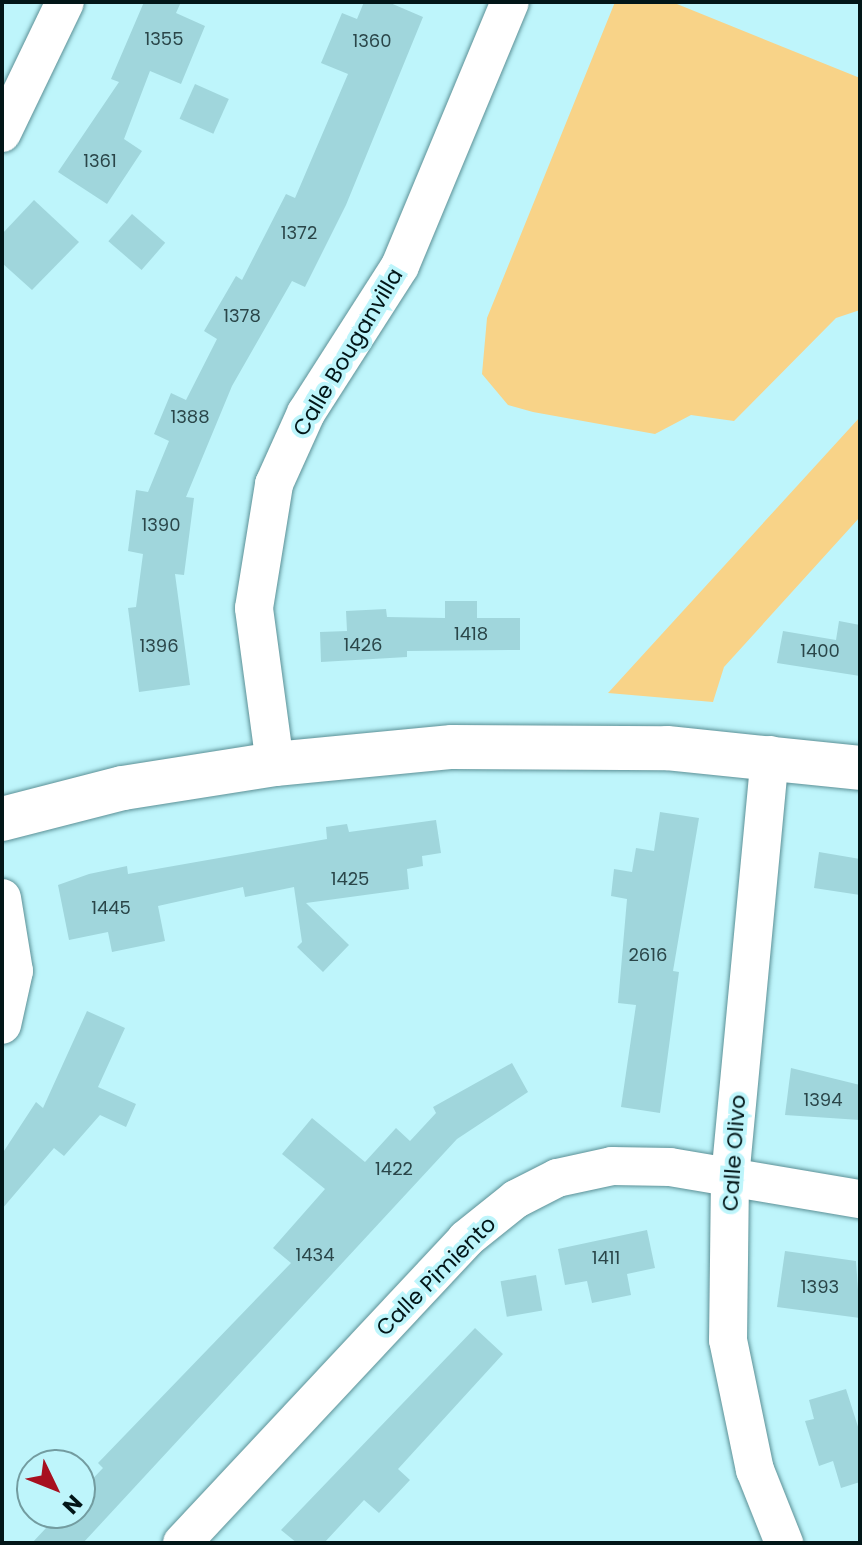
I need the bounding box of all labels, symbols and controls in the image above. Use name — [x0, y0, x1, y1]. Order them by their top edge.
house number: 1355 — [145, 28, 183, 50]
house number: 1360 — [352, 30, 392, 52]
house number: 1361 — [83, 150, 117, 172]
house number: 1372 — [281, 222, 317, 244]
street label: Calle Bouganvilla — [287, 263, 409, 441]
house number: 1378 — [223, 305, 261, 327]
house number: 1388 — [170, 406, 210, 428]
house number: 1390 — [141, 514, 181, 536]
house number: 1418 — [454, 623, 488, 645]
house number: 1426 — [344, 634, 382, 656]
house number: 1396 — [139, 635, 179, 657]
house number: 1400 — [800, 640, 840, 662]
house number: 1425 — [331, 868, 369, 890]
house number: 1445 — [91, 897, 131, 919]
house number: 2616 — [629, 944, 667, 966]
house number: 1394 — [803, 1089, 843, 1111]
street label: Calle Olivo — [717, 1094, 751, 1212]
house number: 1422 — [375, 1158, 413, 1180]
street label: Calle Pimiento — [371, 1211, 501, 1341]
house number: 1434 — [295, 1244, 335, 1266]
house number: 1411 — [592, 1247, 620, 1269]
house number: 1393 — [801, 1276, 839, 1298]
north arrow — [16, 1449, 96, 1529]
text: N — [55, 1488, 89, 1521]

